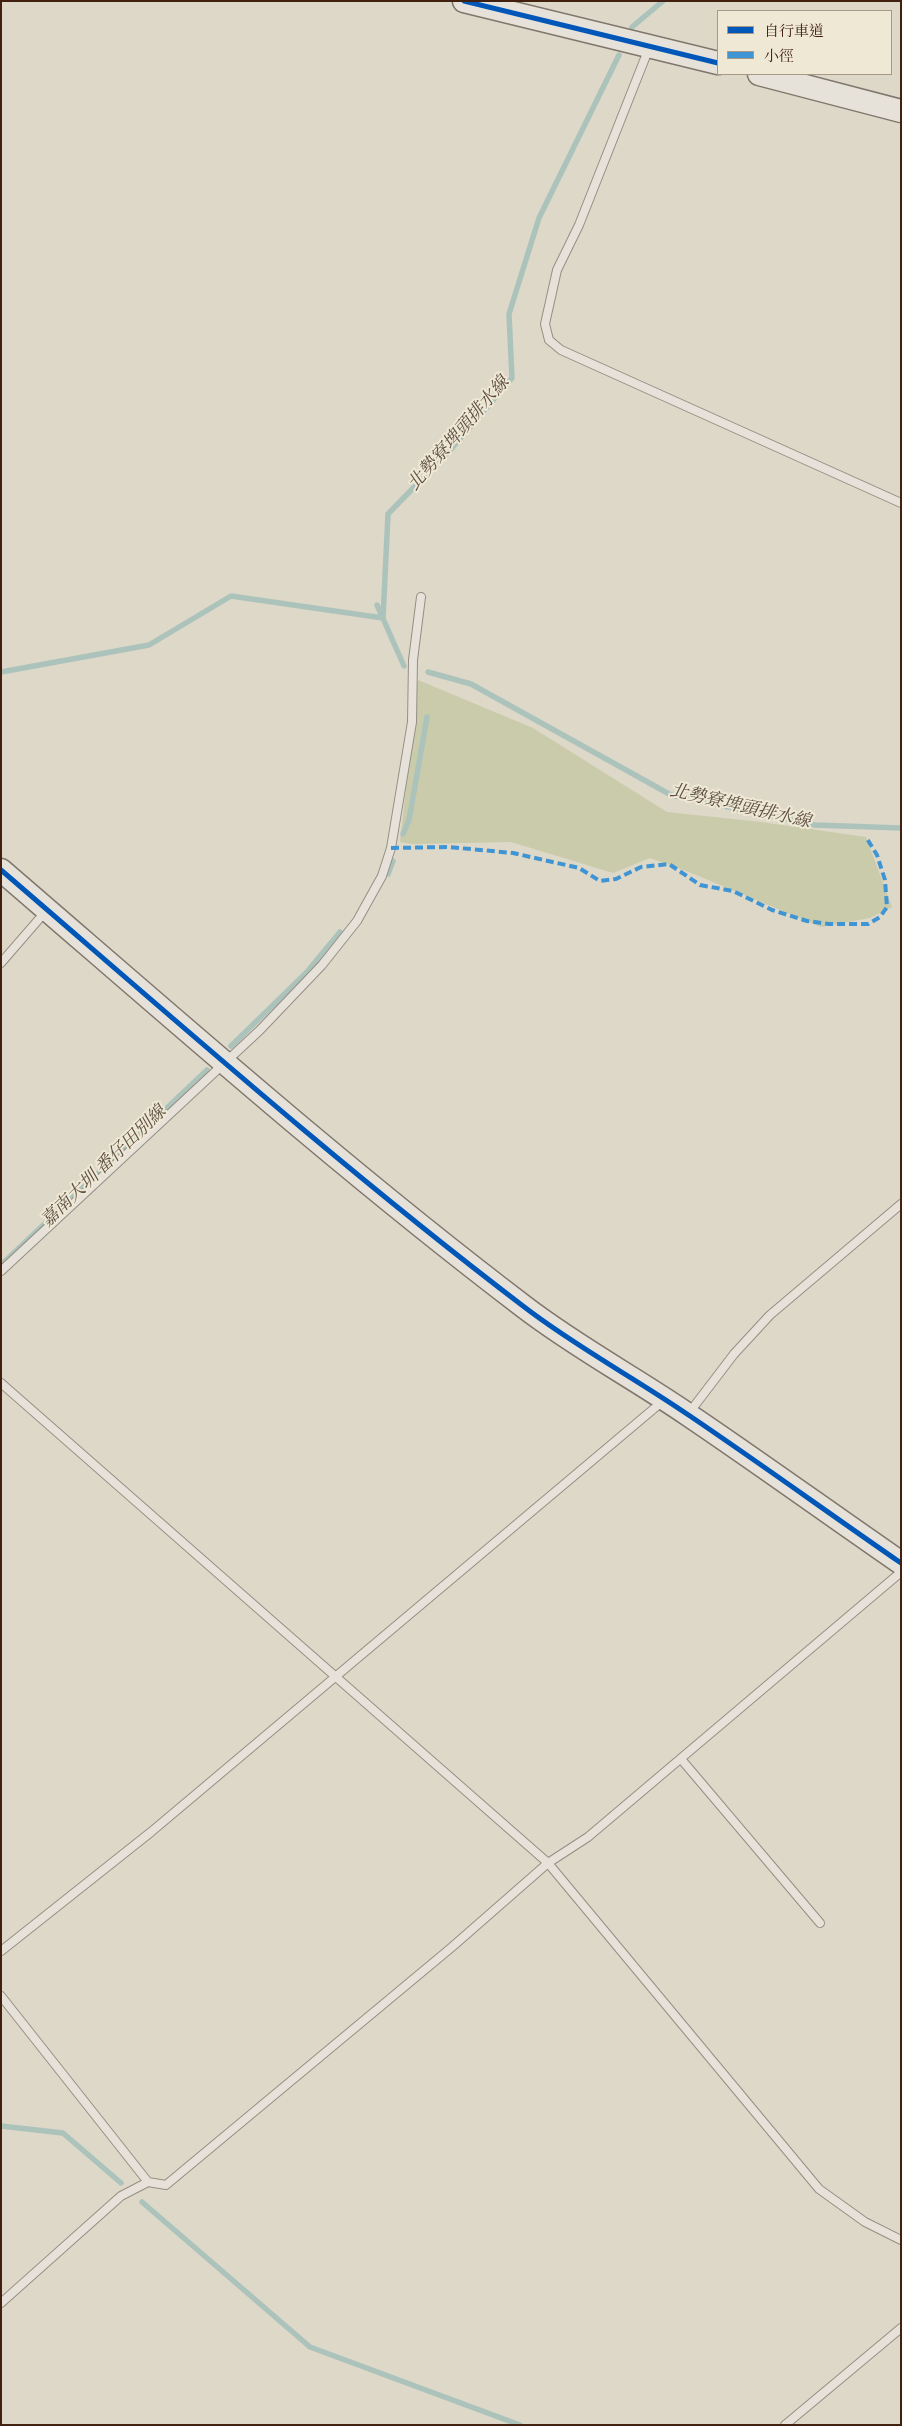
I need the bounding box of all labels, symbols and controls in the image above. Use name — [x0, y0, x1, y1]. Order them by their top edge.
legend — [717, 10, 892, 75]
text: 自行車道 — [764, 22, 824, 41]
text: 小徑 — [764, 47, 794, 66]
water label: 北勢寮埤頭排水線 — [404, 373, 514, 495]
water label: 北勢寮埤頭排水線 — [667, 780, 813, 834]
water label: 嘉南大圳 番仔田別線 — [37, 1102, 171, 1232]

